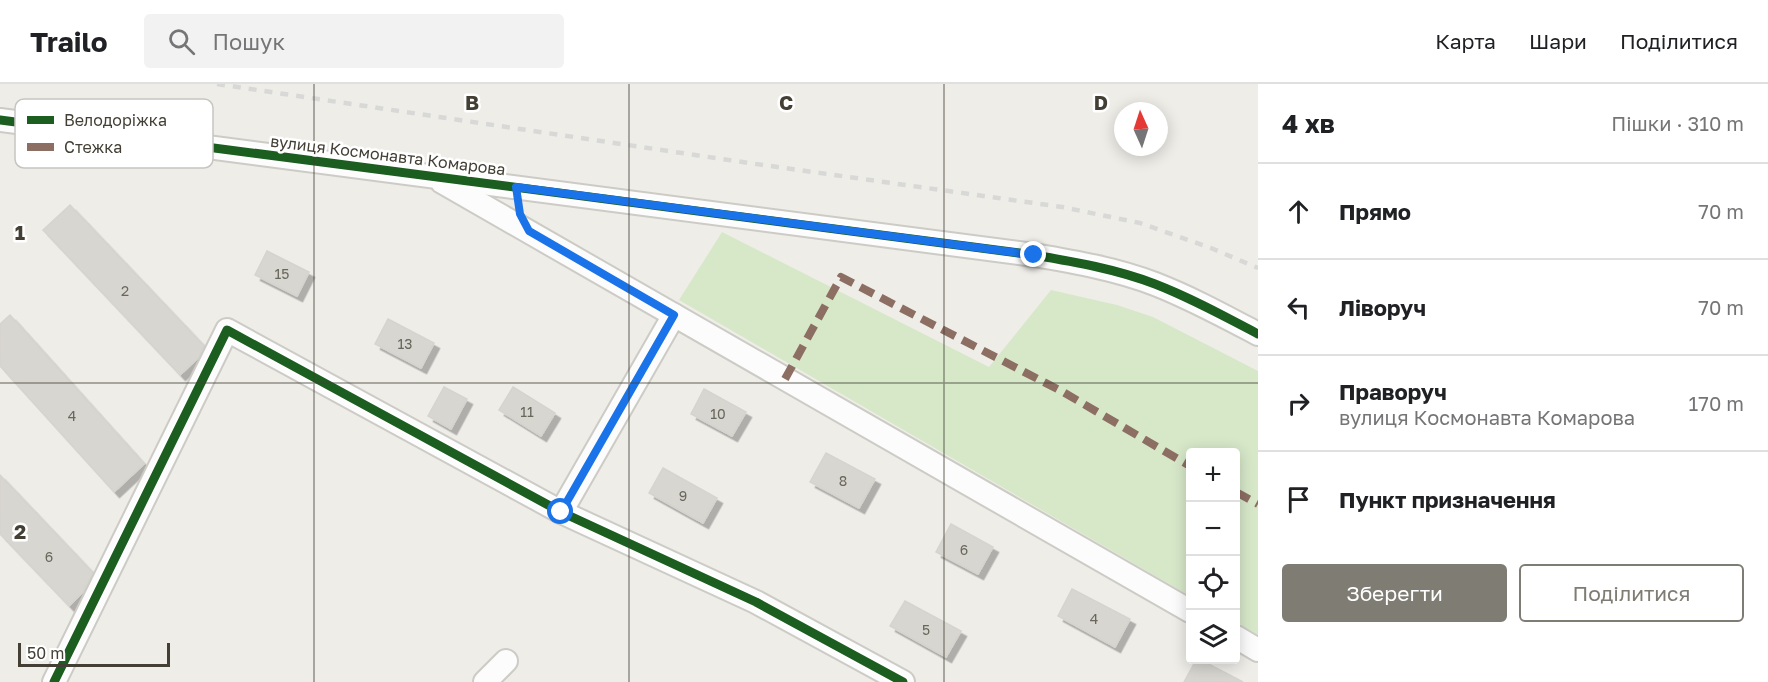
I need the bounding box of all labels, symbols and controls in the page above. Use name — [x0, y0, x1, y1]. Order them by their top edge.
search box — [144, 14, 564, 68]
text: Trailo — [30, 25, 108, 58]
icon: search — [165, 25, 198, 58]
text: Пошук — [213, 28, 285, 55]
text: Карта — [1435, 28, 1496, 54]
text: Шари — [1529, 28, 1587, 54]
text: Поділитися — [1620, 28, 1738, 54]
text: B — [465, 90, 479, 114]
text: C — [779, 90, 793, 114]
text: D — [1094, 90, 1108, 114]
legend — [15, 99, 213, 168]
north arrow — [1114, 102, 1168, 156]
text: 4 хв — [1282, 108, 1335, 139]
text: Велодоріжка — [64, 110, 167, 130]
text: Пішки · 310 m — [1611, 111, 1744, 135]
street label: вулиця Космонавта Комарова — [269, 131, 507, 179]
text: Стежка — [64, 137, 122, 157]
icon: ahead — [1282, 195, 1315, 228]
text: Прямо — [1339, 198, 1411, 225]
text: 70 m — [1698, 199, 1744, 223]
text: 1 — [15, 220, 25, 244]
route end — [1020, 241, 1046, 267]
house number: 15 — [275, 265, 289, 282]
house number: 2 — [121, 282, 129, 299]
icon: left — [1282, 291, 1315, 324]
text: Ліворуч — [1339, 294, 1426, 321]
text: 70 m — [1698, 295, 1744, 319]
house number: 13 — [398, 335, 412, 352]
text: Праворуч — [1339, 378, 1447, 405]
icon: right — [1282, 387, 1315, 420]
text: 170 m — [1689, 391, 1744, 415]
house number: 11 — [520, 403, 534, 420]
house number: 10 — [710, 405, 726, 422]
text: вулиця Космонавта Комарова — [1339, 405, 1635, 429]
house number: 4 — [68, 407, 76, 424]
map controls — [1186, 448, 1240, 664]
button: + — [1186, 448, 1240, 502]
house number: 8 — [839, 472, 847, 489]
icon: arrive — [1282, 483, 1315, 516]
text: Пункт призначення — [1339, 486, 1556, 513]
house number: 9 — [679, 487, 687, 504]
route start — [547, 498, 573, 524]
button: − — [1186, 502, 1240, 556]
text: 2 — [14, 519, 26, 543]
house number: 6 — [960, 541, 968, 558]
house number: 6 — [45, 548, 53, 565]
button: locate — [1186, 556, 1240, 610]
button: Зберегти — [1282, 564, 1507, 622]
button: Поділитися — [1519, 564, 1744, 622]
house number: 4 — [1090, 610, 1098, 627]
button: layers — [1186, 610, 1240, 664]
house number: 5 — [922, 621, 930, 638]
scale bar — [18, 640, 170, 668]
text: 50 m — [27, 643, 64, 663]

